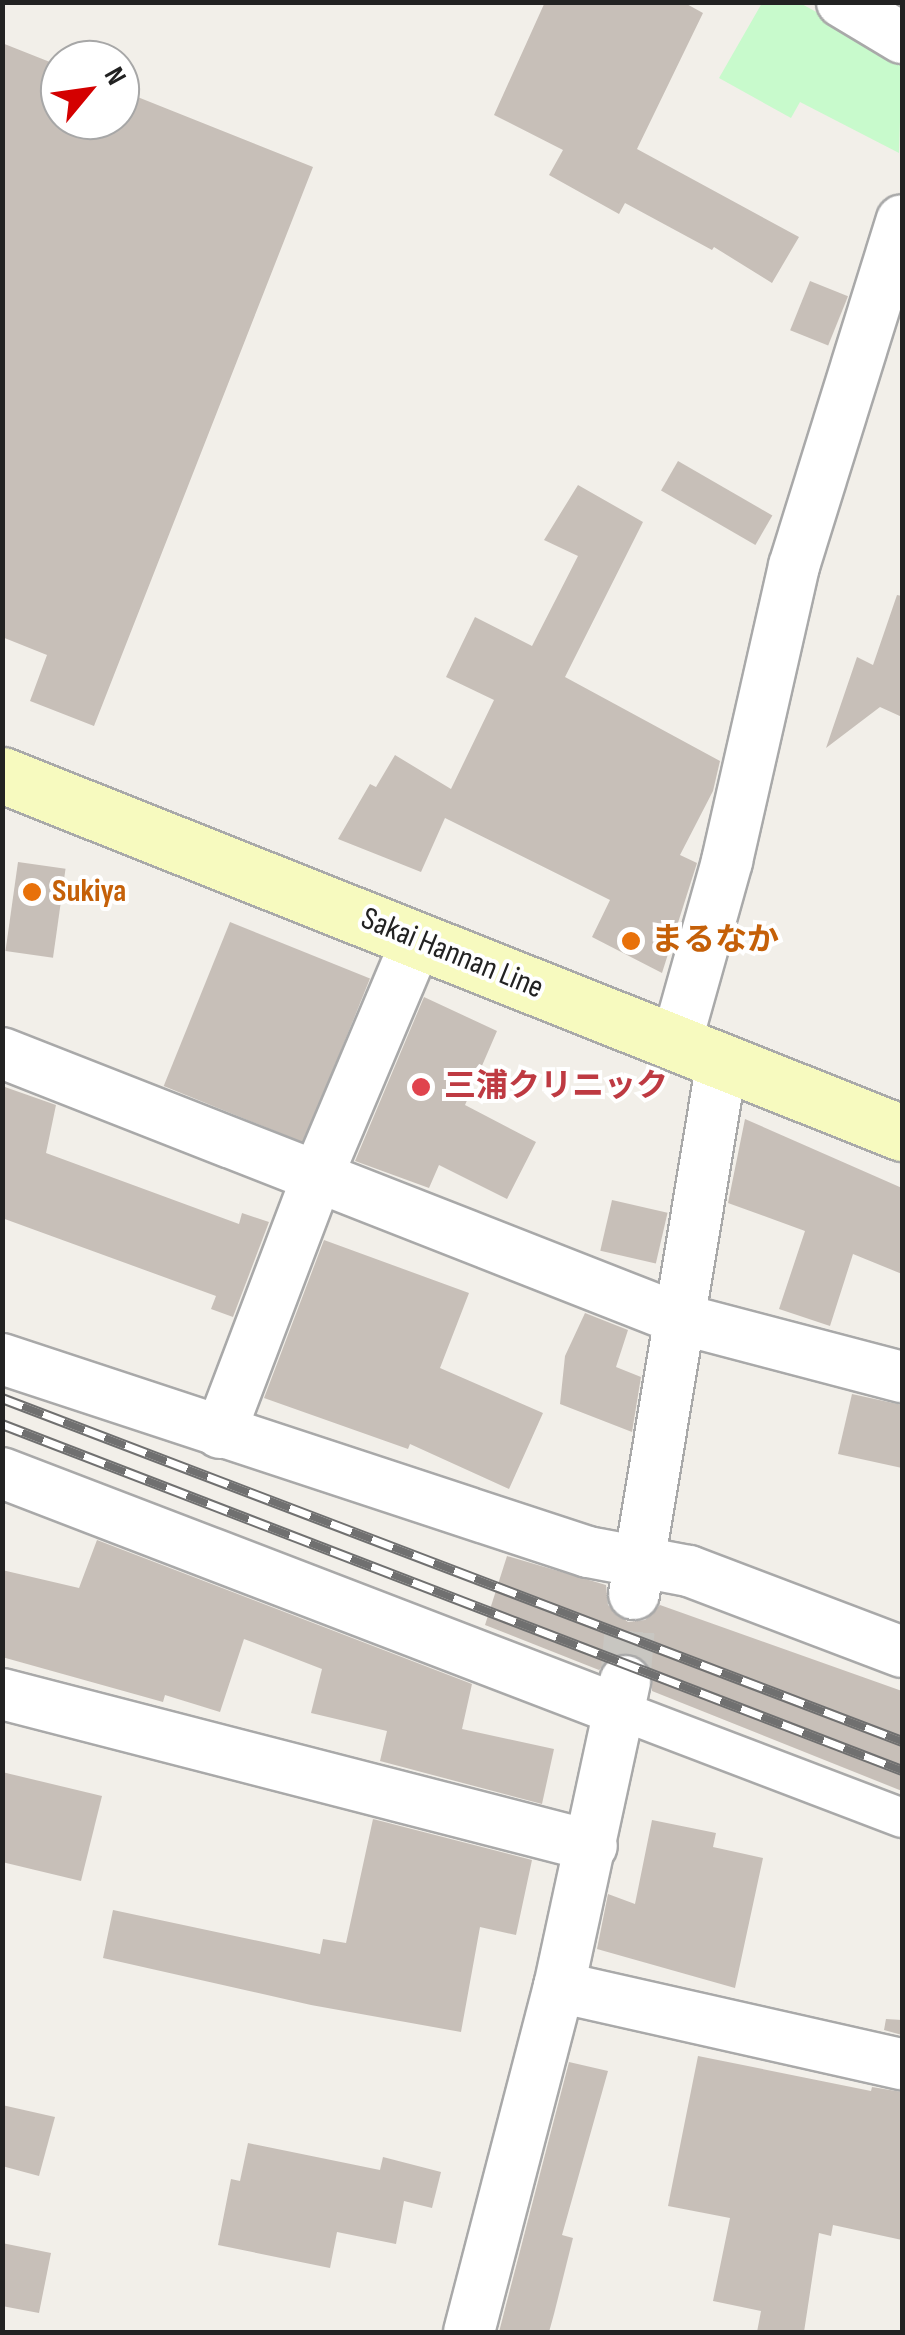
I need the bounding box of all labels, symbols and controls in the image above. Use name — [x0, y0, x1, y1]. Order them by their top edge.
north arrow — [40, 40, 140, 140]
text: N — [97, 62, 133, 91]
place label: Sukiya — [52, 873, 126, 911]
marker: Sukiya — [21, 881, 43, 903]
street label: Sakai Hannan Line — [355, 900, 549, 1008]
place label: まるなか — [651, 922, 779, 960]
marker: まるなか — [620, 930, 642, 952]
place label: 三浦クリニック — [444, 1068, 668, 1106]
marker: 三浦クリニック — [408, 1074, 434, 1100]

